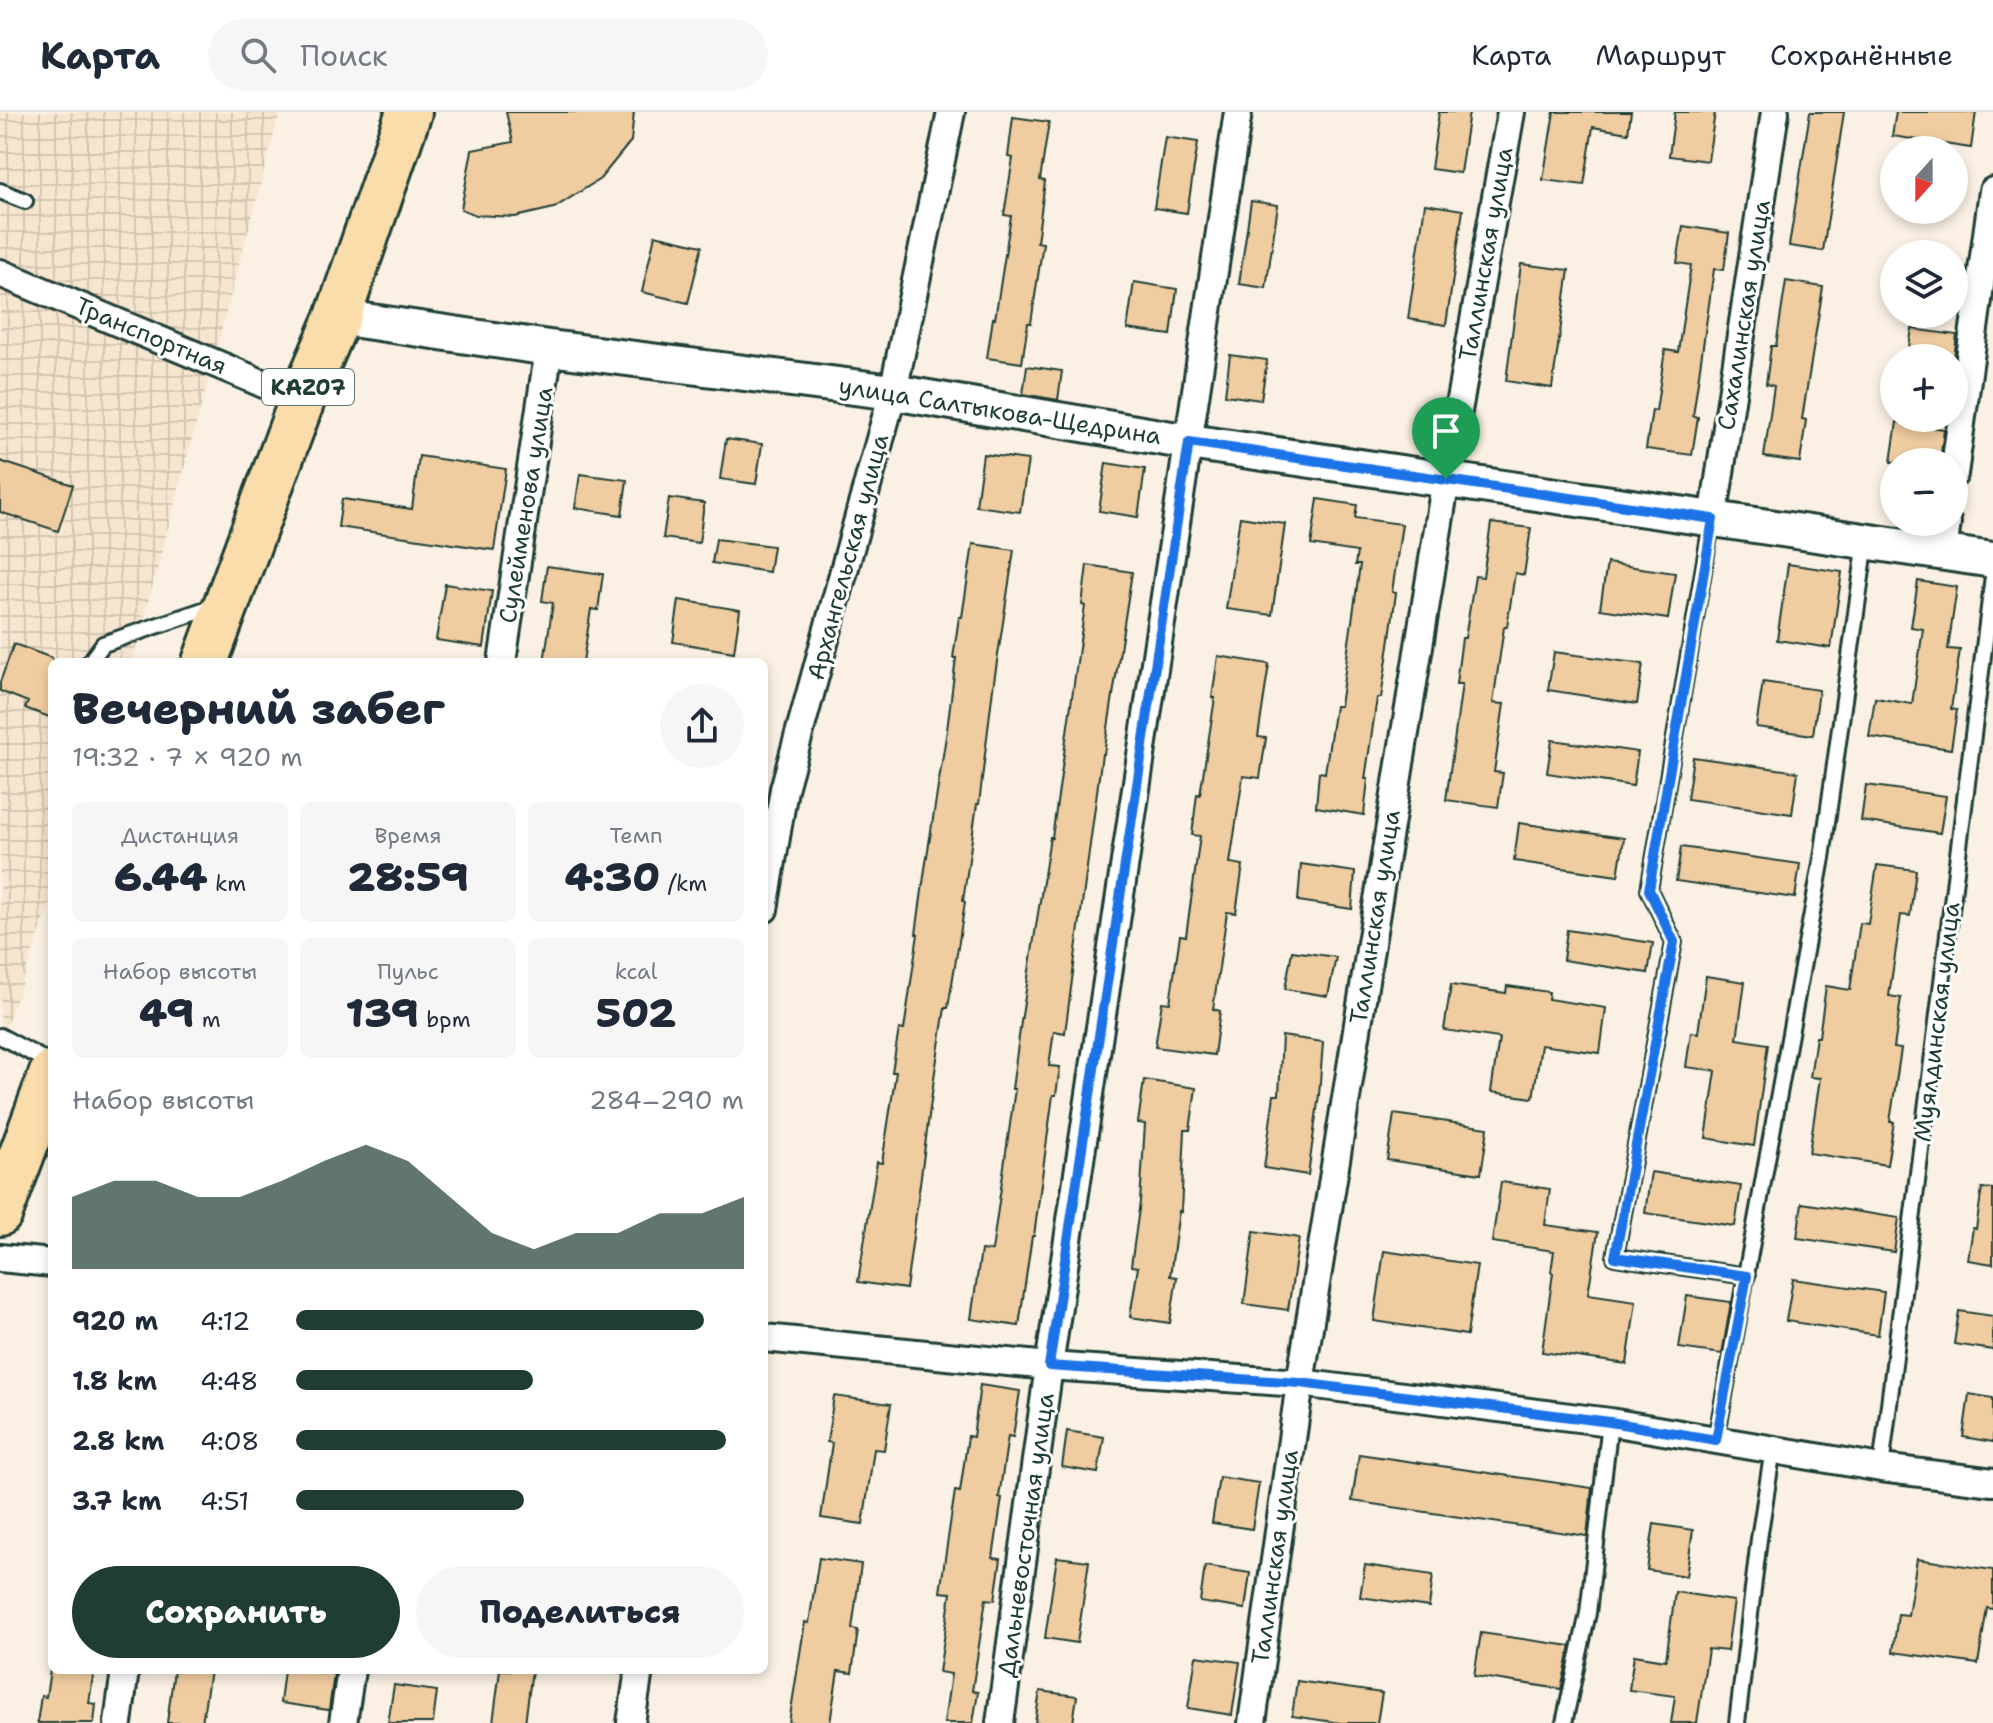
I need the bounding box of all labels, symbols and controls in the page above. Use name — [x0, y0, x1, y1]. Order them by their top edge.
search box — [208, 19, 768, 91]
text: Карта — [40, 30, 160, 81]
icon: search — [236, 33, 280, 77]
text: Поиск — [300, 35, 388, 76]
text: Карта — [1471, 36, 1551, 74]
text: Маршрут — [1595, 36, 1726, 74]
text: Сохранённые — [1770, 36, 1953, 74]
north arrow — [1880, 136, 1968, 224]
map controls — [1880, 136, 1968, 536]
street label: Таллинская улица — [1451, 145, 1521, 363]
street label: Сахалинская улица — [1710, 198, 1778, 432]
button: layers — [1880, 240, 1968, 328]
street label: Транспортная — [70, 290, 232, 382]
button: + — [1880, 344, 1968, 432]
road number: KAZ07 — [262, 369, 354, 405]
street label: улица Салтыкова-Щедрина — [836, 370, 1164, 452]
street label: Сулейменова улица — [492, 384, 561, 626]
pin — [1412, 397, 1480, 479]
icon: arrive — [1424, 409, 1468, 453]
street label: Архангельская улица — [800, 430, 896, 684]
button: − — [1880, 448, 1968, 536]
text: Вечерний забег — [72, 679, 445, 738]
button: share — [660, 684, 744, 768]
text: 19:32 · 7 × 920 m — [72, 739, 303, 774]
street label: Таллинская улица — [1342, 808, 1408, 1026]
text: Дистанция — [121, 821, 239, 850]
text: Время — [374, 821, 442, 850]
text: Темп — [609, 821, 663, 850]
text: 6.44 — [114, 850, 207, 904]
text: 28:59 — [347, 850, 469, 904]
text: 4:30 — [565, 850, 660, 904]
text: km — [207, 869, 246, 898]
text: /km — [660, 869, 707, 898]
street label: Муялдинская улица — [1906, 900, 1968, 1144]
text: Набор высоты — [103, 957, 257, 986]
text: Пульс — [377, 957, 439, 986]
text: kcal — [615, 957, 657, 986]
text: 49 — [139, 986, 194, 1040]
text: 139 — [345, 986, 419, 1040]
text: 502 — [596, 986, 676, 1040]
text: m — [194, 1005, 221, 1034]
text: bpm — [419, 1005, 471, 1034]
text: Набор высоты — [72, 1082, 254, 1117]
text: 284–290 m — [589, 1082, 744, 1117]
text: 920 m — [72, 1303, 158, 1338]
text: 4:12 — [200, 1303, 250, 1338]
text: 1.8 km — [72, 1363, 157, 1398]
text: 4:48 — [200, 1363, 259, 1398]
street label: Дальневосточная улица — [990, 1391, 1062, 1679]
text: 2.8 km — [72, 1423, 165, 1458]
text: 4:08 — [200, 1423, 259, 1458]
street label: Таллинская улица — [1244, 1448, 1306, 1666]
text: 3.7 km — [72, 1483, 162, 1518]
text: 4:51 — [200, 1483, 249, 1518]
button: Сохранить — [72, 1566, 400, 1658]
button: Поделиться — [416, 1566, 744, 1658]

